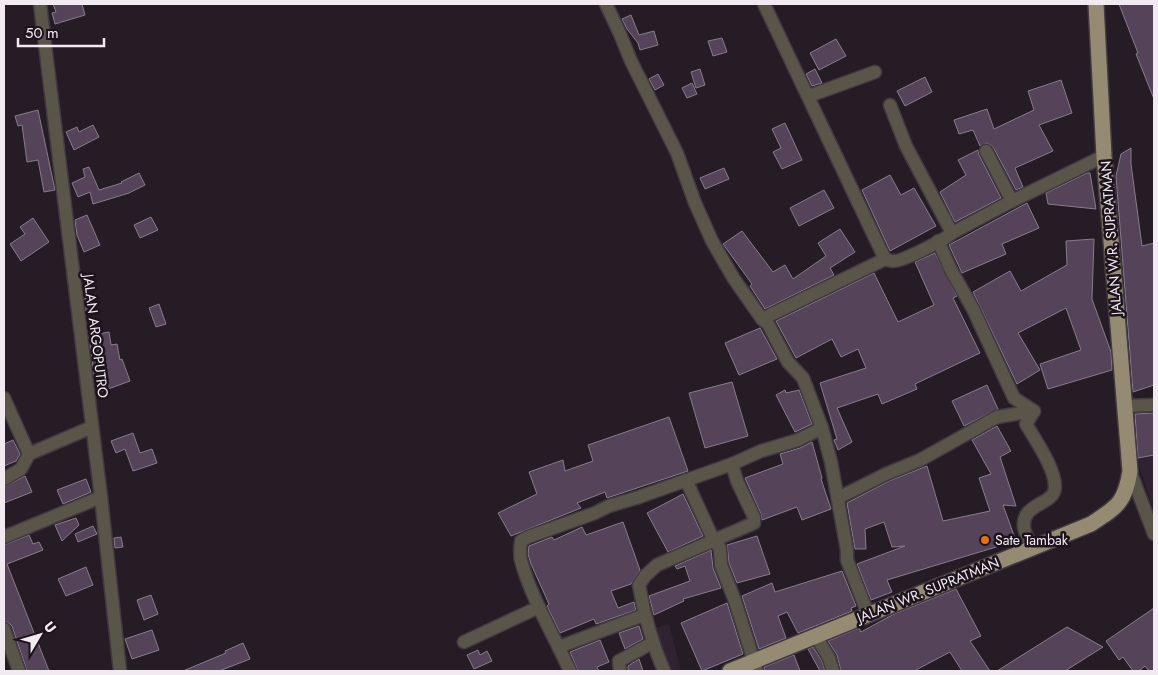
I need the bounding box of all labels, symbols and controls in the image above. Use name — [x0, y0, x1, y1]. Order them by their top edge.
scale bar — [18, 15, 104, 47]
text: 50 m — [25, 22, 59, 44]
street label: JALAN W.R. SUPRATMAN — [1096, 160, 1127, 318]
street label: JALAN ARGOPUTRO — [78, 271, 114, 399]
place label: Sate Tambak — [995, 530, 1069, 550]
marker: Sate Tambak — [979, 534, 991, 546]
street label: JALAN WR. SUPRATMAN — [852, 552, 1002, 628]
north arrow — [15, 610, 65, 660]
text: U — [39, 617, 61, 637]

